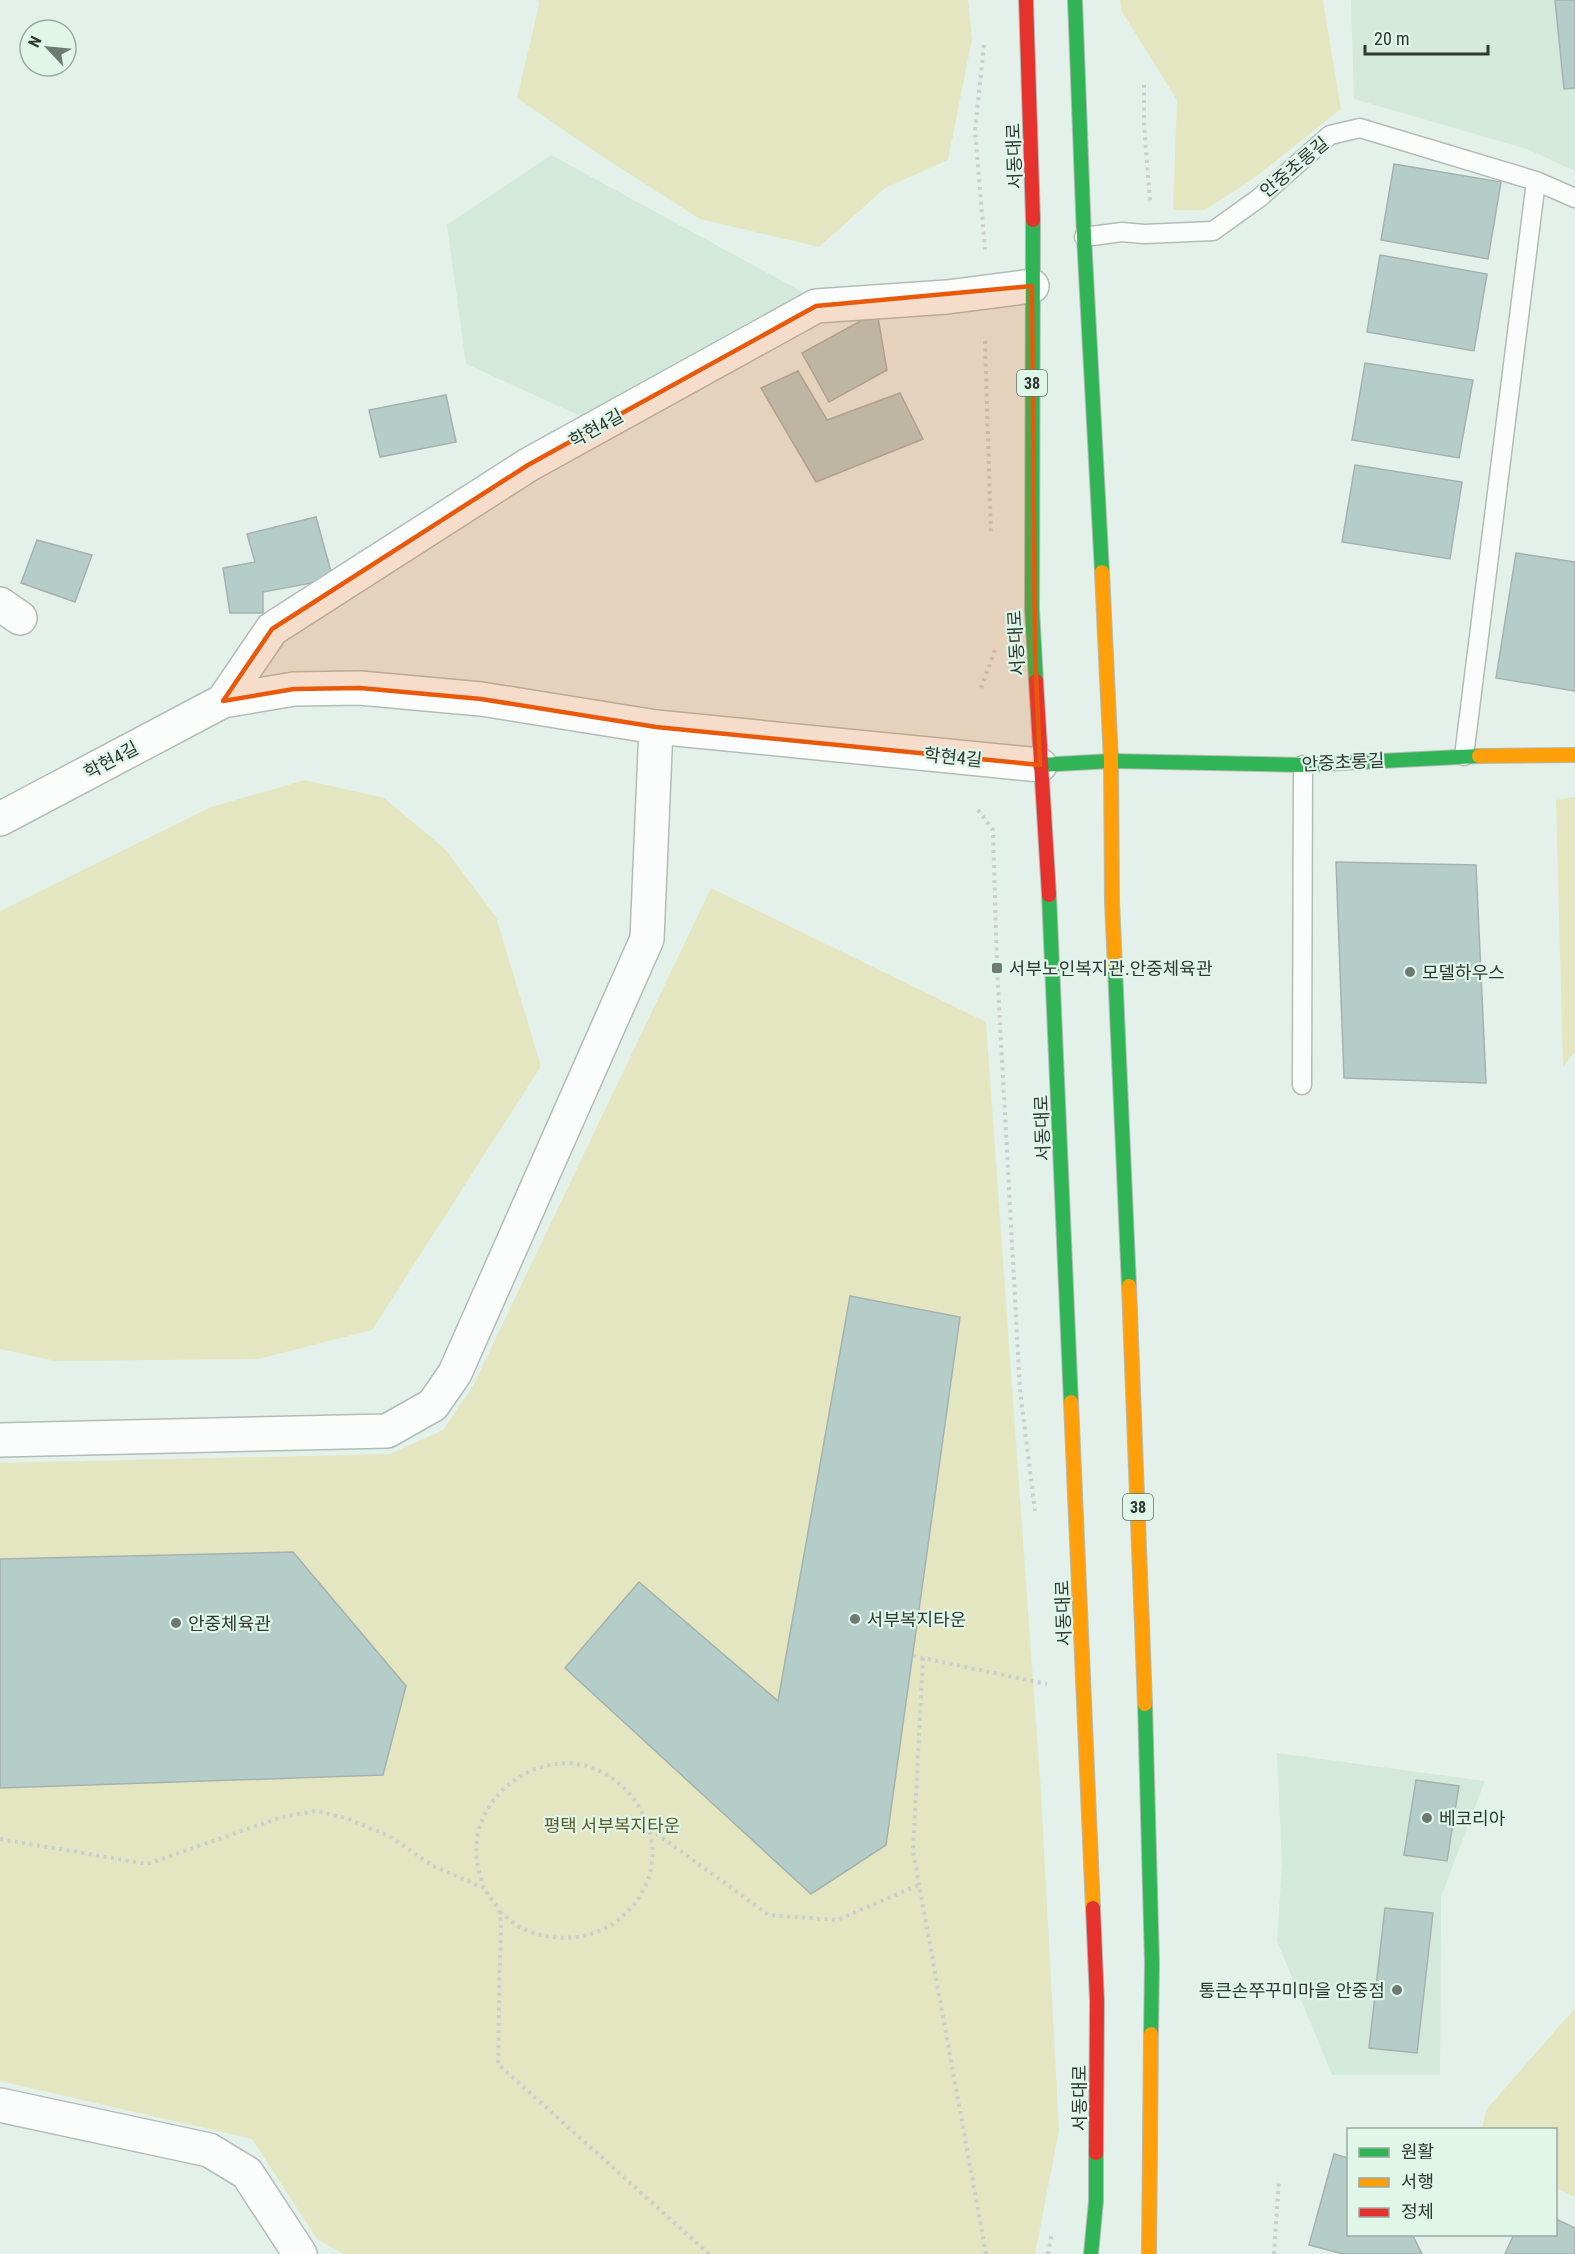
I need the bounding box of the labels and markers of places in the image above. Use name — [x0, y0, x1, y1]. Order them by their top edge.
place label: 서부노인복지관.안중체육관 — [1009, 958, 1213, 979]
marker: 서부노인복지관.안중체육관 — [990, 961, 1004, 975]
place label: 모델하우스 — [1422, 962, 1505, 983]
marker: 모델하우스 — [1403, 965, 1417, 979]
place label: 서부복지타운 — [867, 1609, 966, 1630]
marker: 서부복지타운 — [848, 1612, 862, 1626]
place label: 안중체육관 — [188, 1613, 271, 1634]
marker: 안중체육관 — [169, 1616, 183, 1630]
place label: 베코리아 — [1439, 1808, 1506, 1829]
marker: 베코리아 — [1420, 1811, 1434, 1825]
place label: 통큰손쭈꾸미마을 안중점 — [1199, 1980, 1385, 2001]
marker: 통큰손쭈꾸미마을 안중점 — [1390, 1983, 1404, 1997]

